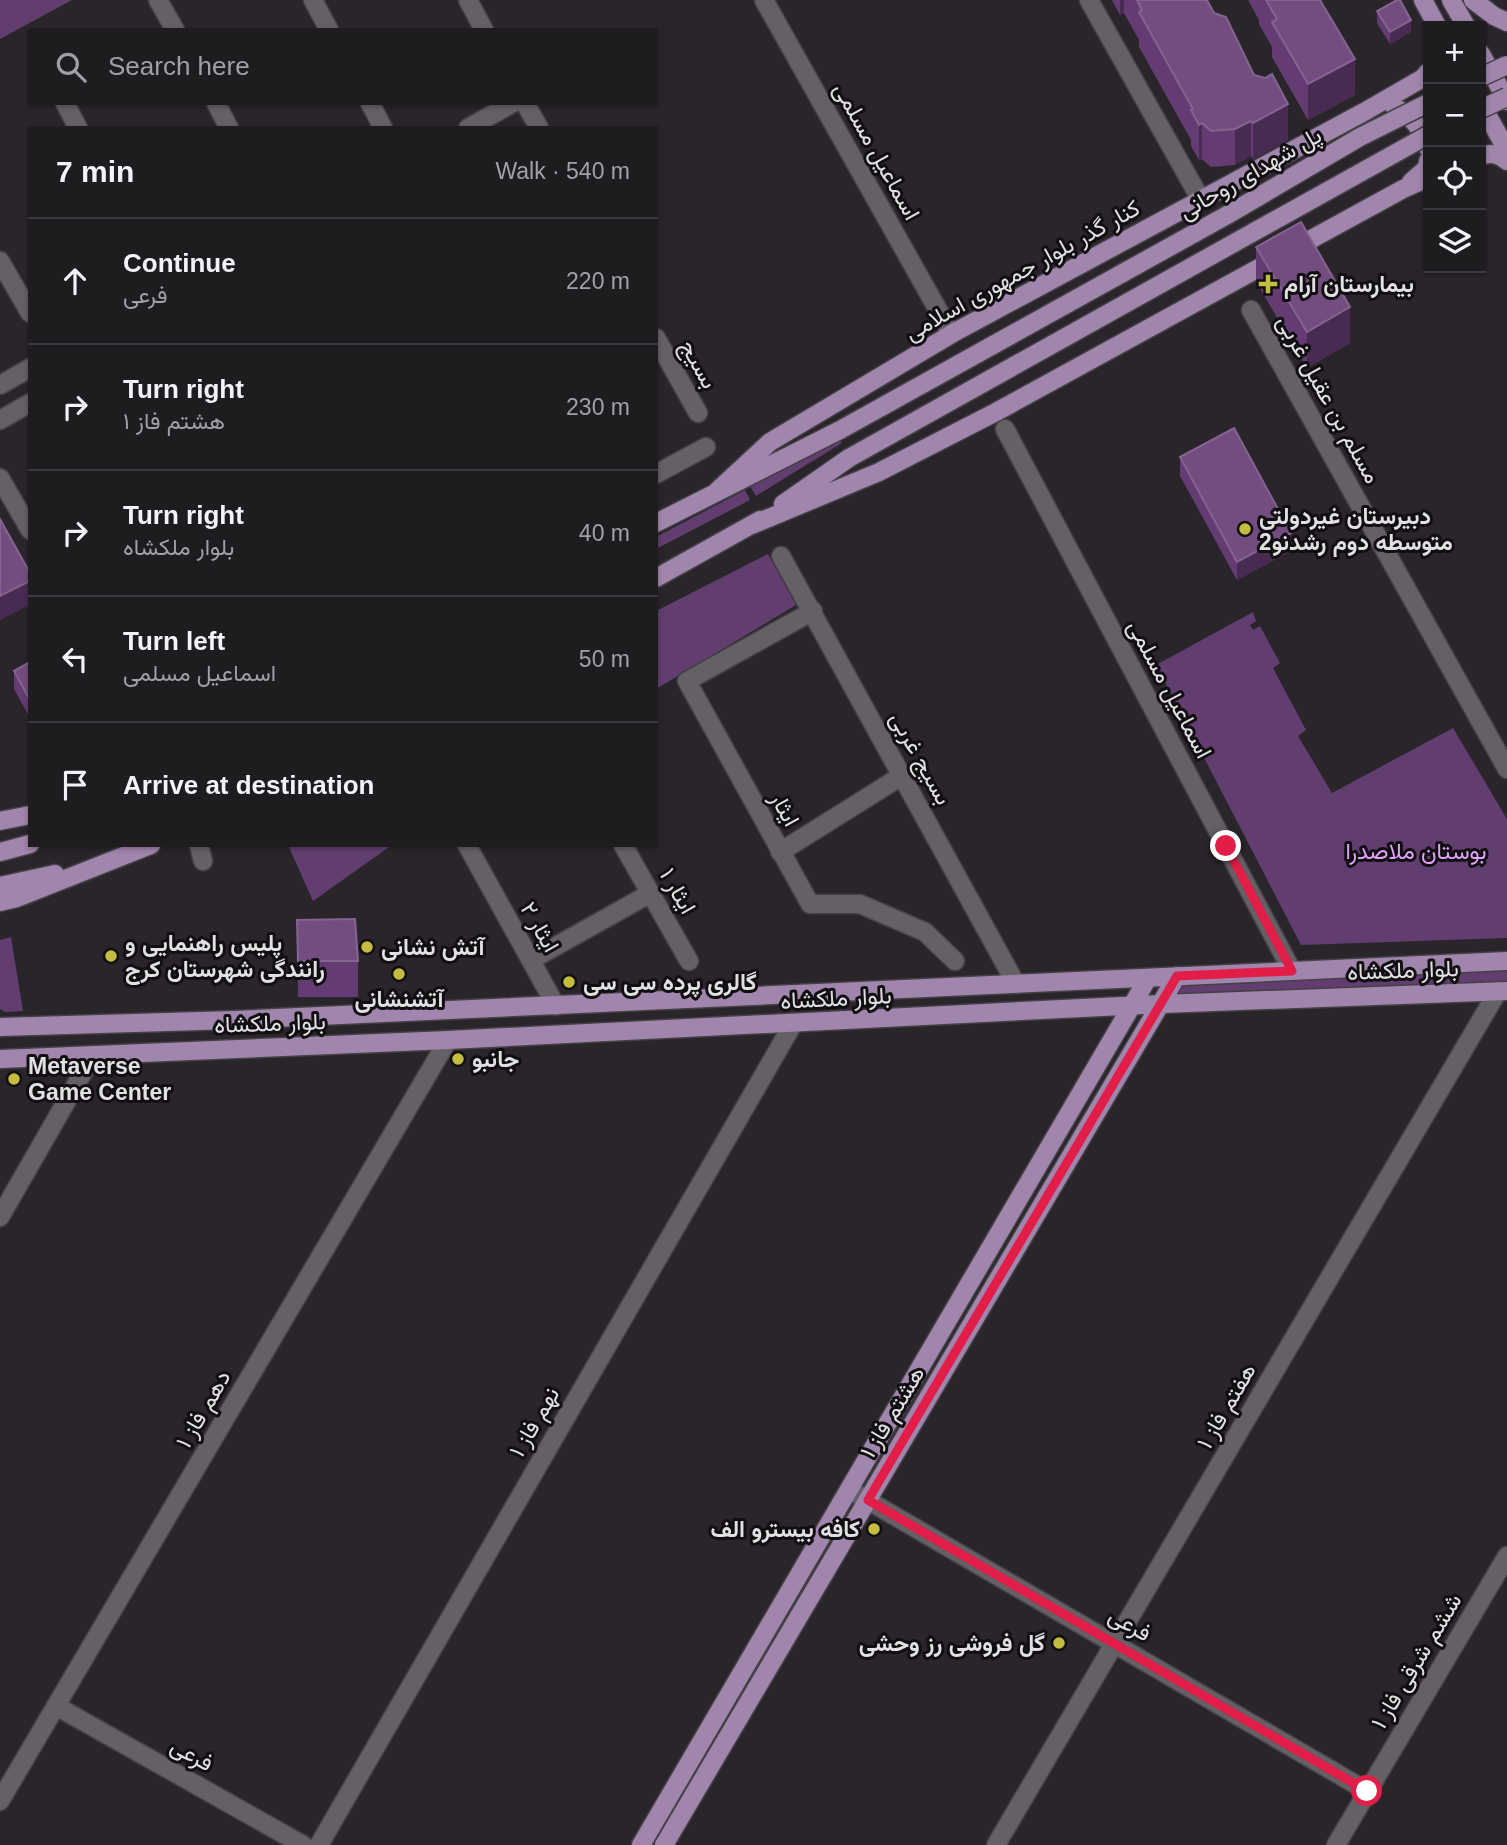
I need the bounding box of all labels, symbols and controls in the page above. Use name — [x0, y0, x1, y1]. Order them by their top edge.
map controls — [1423, 21, 1486, 273]
button: + — [1423, 21, 1486, 84]
search box — [28, 28, 658, 105]
icon: search — [52, 48, 90, 86]
text: Search here — [108, 51, 250, 81]
street label: اسماعیل مسلمی — [828, 78, 925, 225]
button: − — [1423, 84, 1486, 147]
street label: پل شهدای روحانی — [1174, 122, 1327, 227]
button: locate — [1423, 147, 1486, 210]
text: 7 min — [56, 155, 134, 188]
text: Walk · 540 m — [495, 158, 630, 184]
street label: کنار گذر بلوار جمهوری اسلامی — [900, 194, 1145, 347]
button: layers — [1423, 210, 1486, 273]
text: Continue — [123, 248, 236, 278]
icon: ahead — [56, 262, 94, 300]
text: 220 m — [566, 268, 630, 294]
place label: بیمارستان آرام — [1284, 271, 1414, 299]
marker: بیمارستان آرام — [1258, 274, 1278, 294]
text: فرعی — [123, 282, 168, 308]
street label: مسلم بن عقیل غربی — [1270, 310, 1386, 489]
street label: بسیج — [672, 335, 723, 394]
text: Turn right — [123, 374, 244, 404]
icon: right — [56, 388, 94, 426]
text: 230 m — [566, 394, 630, 420]
text: هشتم فاز ۱ — [123, 408, 225, 434]
text: Turn right — [123, 500, 244, 530]
place label: دبیرستان غیردولتی متوسطه دوم رشدنو2 — [1259, 503, 1453, 557]
icon: right — [56, 514, 94, 552]
text: 40 m — [579, 520, 630, 546]
marker: دبیرستان غیردولتی متوسطه دوم رشدنو2 — [1237, 521, 1253, 537]
text: بلوار ملکشاه — [123, 534, 234, 560]
street label: اسماعیل مسلمی — [1122, 615, 1217, 763]
text: Turn left — [123, 626, 225, 656]
icon: left — [56, 640, 94, 678]
text: 50 m — [579, 646, 630, 672]
text: اسماعیل مسلمی — [123, 660, 276, 686]
street label: بسیج غربی — [882, 707, 957, 810]
icon: arrive — [56, 766, 94, 804]
text: Arrive at destination — [123, 770, 374, 800]
street label: ایثار — [763, 786, 805, 832]
route end — [1210, 830, 1241, 861]
park label: بوستان ملاصدرا — [1345, 838, 1487, 866]
street label: ایثار ۱ — [653, 864, 701, 919]
street label: ایثار ۲ — [514, 897, 565, 958]
place label: پلیس راهنمایی و رانندگی شهرستان کرج — [125, 930, 325, 985]
place label: آتش نشانی — [381, 934, 487, 961]
marker: آتش نشانی — [359, 939, 375, 955]
marker: پلیس راهنمایی و رانندگی شهرستان کرج — [103, 948, 119, 964]
street label: بلوار ملکشاه — [1347, 955, 1459, 987]
marker: آتشنشانی — [391, 966, 407, 982]
place label: گالری پرده سی سی — [583, 969, 757, 998]
marker: گالری پرده سی سی — [561, 974, 577, 990]
street label: بلوار ملکشاه — [780, 982, 892, 1016]
place label: آتشنشانی — [355, 986, 445, 1013]
street label: بلوار ملکشاه — [214, 1008, 326, 1040]
place label: جانبو — [472, 1046, 519, 1074]
marker: جانبو — [450, 1051, 466, 1067]
place label: Metaverse Game Center — [28, 1053, 171, 1105]
marker: Metaverse Game Center — [6, 1071, 22, 1087]
street label: هفتم فاز ۱ — [1191, 1359, 1263, 1454]
street label: هشتم فاز ۱ — [855, 1362, 931, 1463]
street label: دهم فاز ۱ — [170, 1366, 237, 1453]
street label: نهم فاز ۱ — [504, 1382, 566, 1463]
place label: کافه بیسترو الف — [711, 1516, 860, 1544]
marker: کافه بیسترو الف — [866, 1521, 882, 1537]
street label: ششم شرقی فاز ۱ — [1365, 1589, 1468, 1734]
street label: فرعی — [1103, 1602, 1156, 1648]
place label: گل فروشی رز وحشی — [859, 1630, 1045, 1658]
marker: گل فروشی رز وحشی — [1051, 1635, 1067, 1651]
street label: فرعی — [165, 1732, 218, 1778]
route start — [1351, 1775, 1382, 1806]

